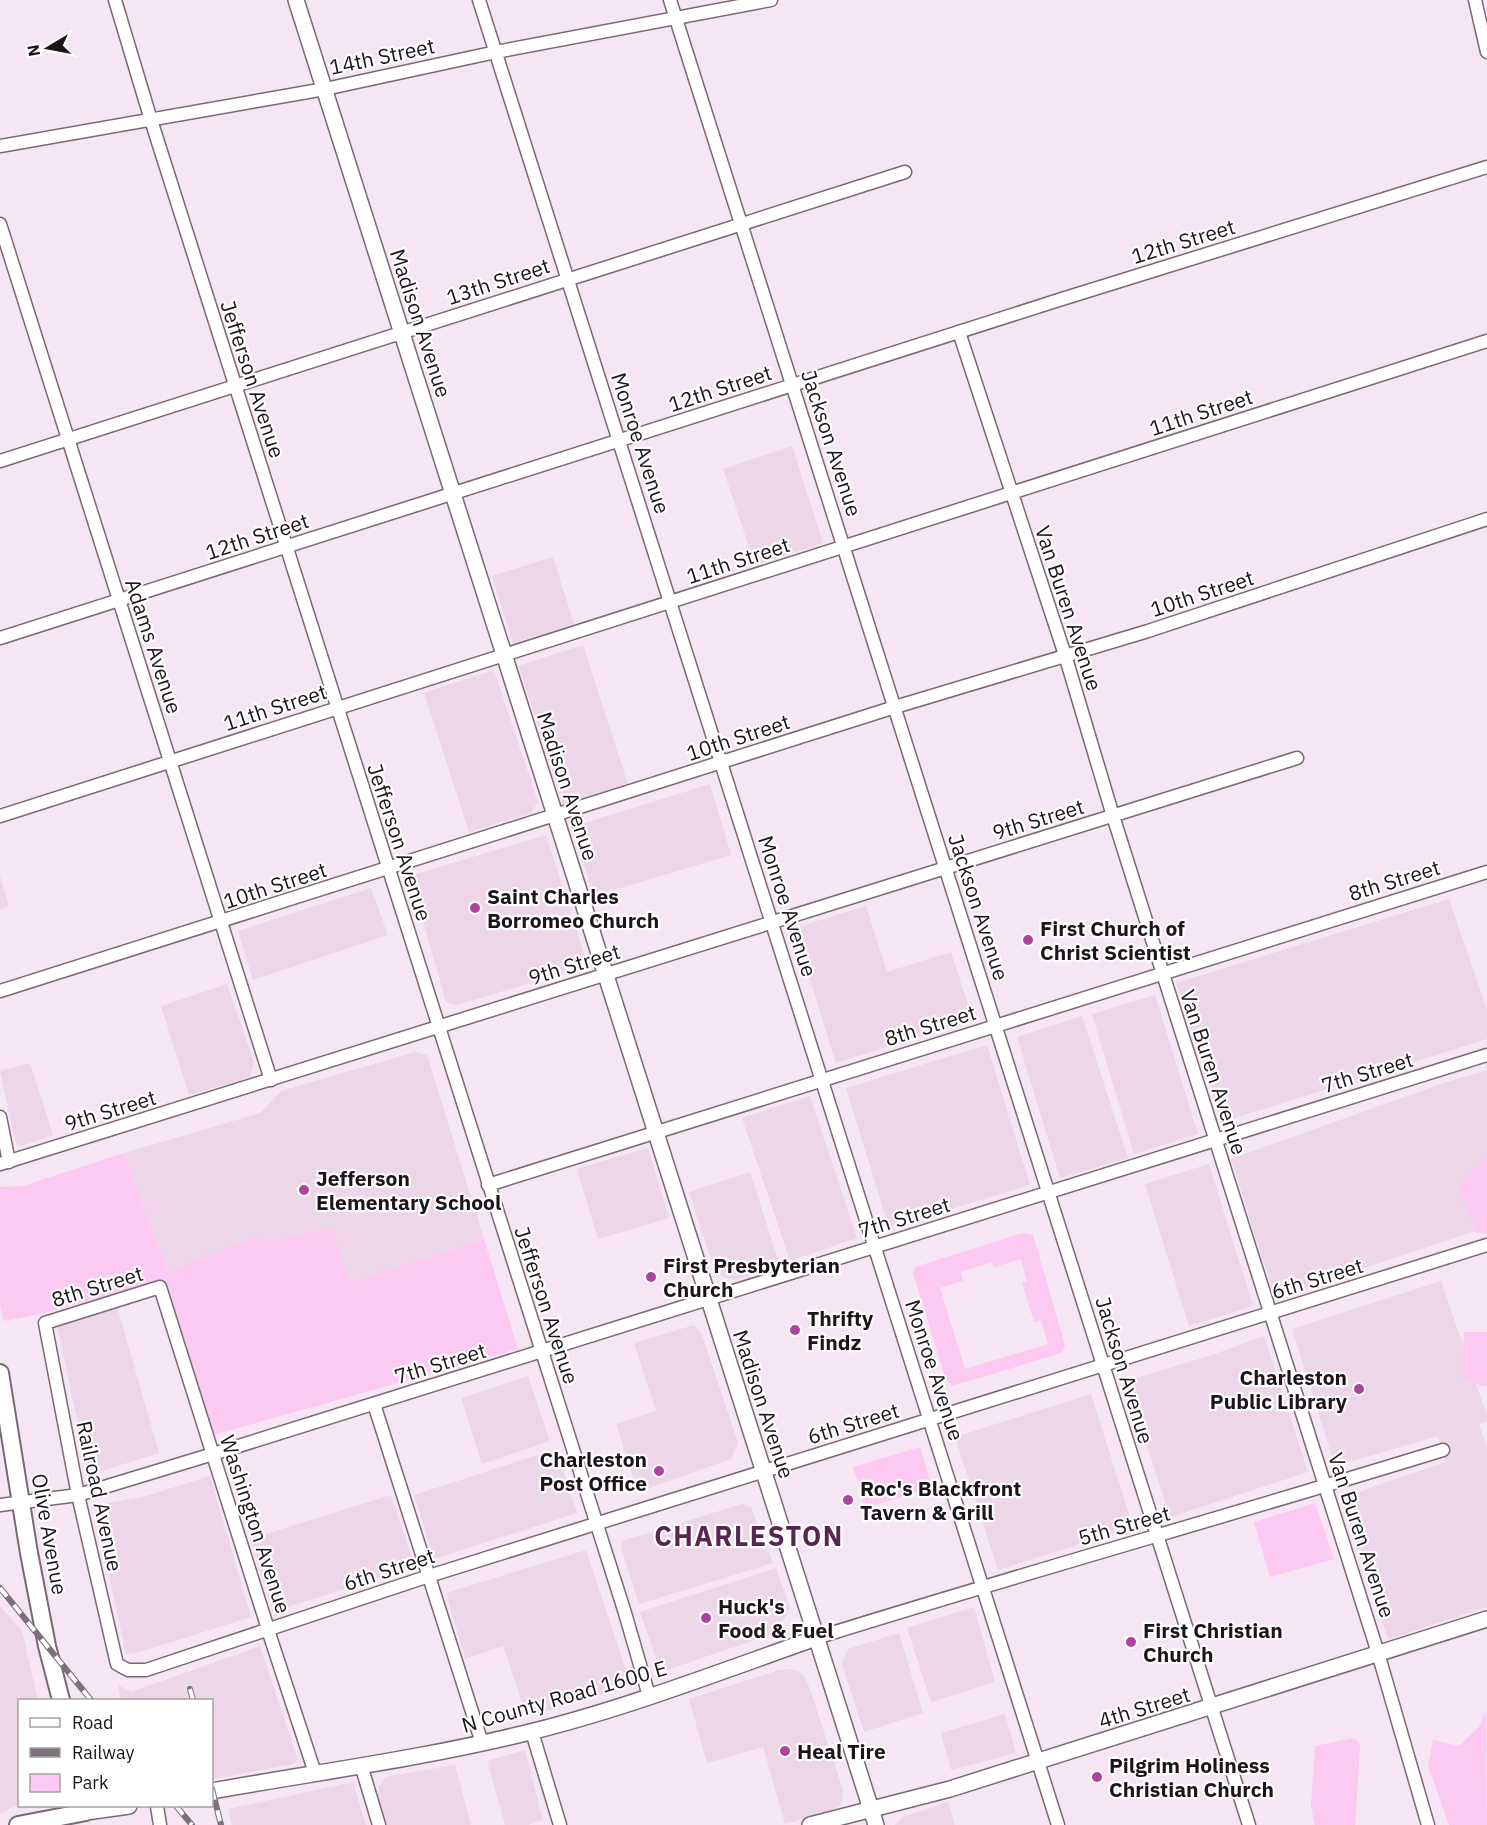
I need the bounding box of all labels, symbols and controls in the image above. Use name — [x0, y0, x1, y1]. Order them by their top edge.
north arrow — [18, 18, 78, 78]
street label: 14th Street — [327, 31, 437, 81]
text: N — [22, 43, 44, 58]
street label: 12th Street — [1128, 212, 1238, 270]
street label: Madison Avenue — [384, 245, 458, 401]
street label: 13th Street — [443, 251, 553, 311]
street label: Jefferson Avenue — [214, 297, 292, 461]
street label: 12th Street — [665, 358, 775, 418]
street label: Jackson Avenue — [795, 366, 869, 520]
street label: Monroe Avenue — [605, 369, 677, 517]
street label: 11th Street — [1146, 382, 1256, 442]
street label: 12th Street — [202, 506, 312, 566]
street label: Van Buren Avenue — [1029, 522, 1109, 694]
street label: 11th Street — [683, 530, 793, 590]
street label: 10th Street — [1147, 563, 1257, 623]
street label: Adams Avenue — [119, 575, 189, 717]
street label: 11th Street — [220, 677, 330, 737]
street label: 10th Street — [683, 707, 793, 767]
street label: Madison Avenue — [531, 708, 605, 864]
street label: Jefferson Avenue — [361, 760, 439, 924]
street label: 9th Street — [989, 792, 1087, 846]
street label: Jackson Avenue — [942, 830, 1016, 984]
street label: Monroe Avenue — [752, 832, 824, 980]
street label: 8th Street — [1345, 853, 1443, 907]
street label: 10th Street — [220, 855, 330, 915]
place label: Saint Charles Borromeo Church — [487, 882, 659, 934]
marker: Saint Charles Borromeo Church — [468, 901, 482, 915]
place label: First Church of Christ Scientist — [1040, 914, 1191, 966]
marker: First Church of Christ Scientist — [1021, 933, 1035, 947]
street label: 9th Street — [525, 937, 623, 991]
street label: Van Buren Avenue — [1174, 986, 1254, 1158]
street label: 8th Street — [881, 998, 979, 1052]
street label: 7th Street — [1318, 1045, 1416, 1099]
street label: 9th Street — [61, 1083, 159, 1137]
place label: Jefferson Elementary School — [316, 1164, 501, 1216]
marker: Jefferson Elementary School — [297, 1183, 311, 1197]
street label: 7th Street — [855, 1190, 953, 1244]
street label: Jefferson Avenue — [508, 1223, 586, 1387]
place label: First Presbyterian Church — [663, 1251, 840, 1303]
street label: 6th Street — [1268, 1251, 1366, 1305]
street label: 8th Street — [48, 1259, 146, 1313]
marker: First Presbyterian Church — [644, 1270, 658, 1284]
street label: Jackson Avenue — [1089, 1293, 1161, 1447]
street label: Monroe Avenue — [899, 1296, 971, 1444]
place label: Thrifty Findz — [807, 1304, 874, 1356]
marker: Thrifty Findz — [788, 1323, 802, 1337]
street label: Madison Avenue — [727, 1326, 801, 1482]
street label: 7th Street — [391, 1336, 489, 1390]
place label: Charleston Public Library — [1210, 1363, 1348, 1415]
marker: Charleston Public Library — [1352, 1382, 1366, 1396]
street label: 6th Street — [804, 1396, 902, 1450]
street label: Railroad Avenue — [70, 1418, 130, 1574]
street label: Washington Avenue — [214, 1431, 298, 1617]
place label: Charleston Post Office — [539, 1445, 647, 1497]
street label: Van Buren Avenue — [1322, 1449, 1402, 1621]
marker: Charleston Post Office — [652, 1464, 666, 1478]
street label: Olive Avenue — [26, 1471, 74, 1597]
place label: Roc's Blackfront Tavern & Grill — [860, 1474, 1021, 1526]
marker: Roc's Blackfront Tavern & Grill — [841, 1493, 855, 1507]
street label: 5th Street — [1075, 1499, 1173, 1551]
district label: CHARLESTON — [654, 1518, 844, 1553]
street label: 6th Street — [340, 1541, 438, 1597]
place label: Huck's Food & Fuel — [718, 1592, 834, 1644]
marker: Huck's Food & Fuel — [699, 1611, 713, 1625]
place label: First Christian Church — [1143, 1616, 1283, 1668]
marker: First Christian Church — [1124, 1635, 1138, 1649]
street label: N County Road 1600 E — [458, 1653, 670, 1739]
street label: 4th Street — [1095, 1680, 1193, 1734]
legend — [18, 1699, 213, 1807]
text: Road — [72, 1711, 113, 1734]
place label: Heal Tire — [797, 1737, 886, 1765]
text: Railway — [72, 1741, 134, 1764]
marker: Heal Tire — [778, 1744, 792, 1758]
place label: Pilgrim Holiness Christian Church — [1109, 1751, 1274, 1803]
marker: Pilgrim Holiness Christian Church — [1090, 1770, 1104, 1784]
text: Park — [72, 1771, 109, 1794]

